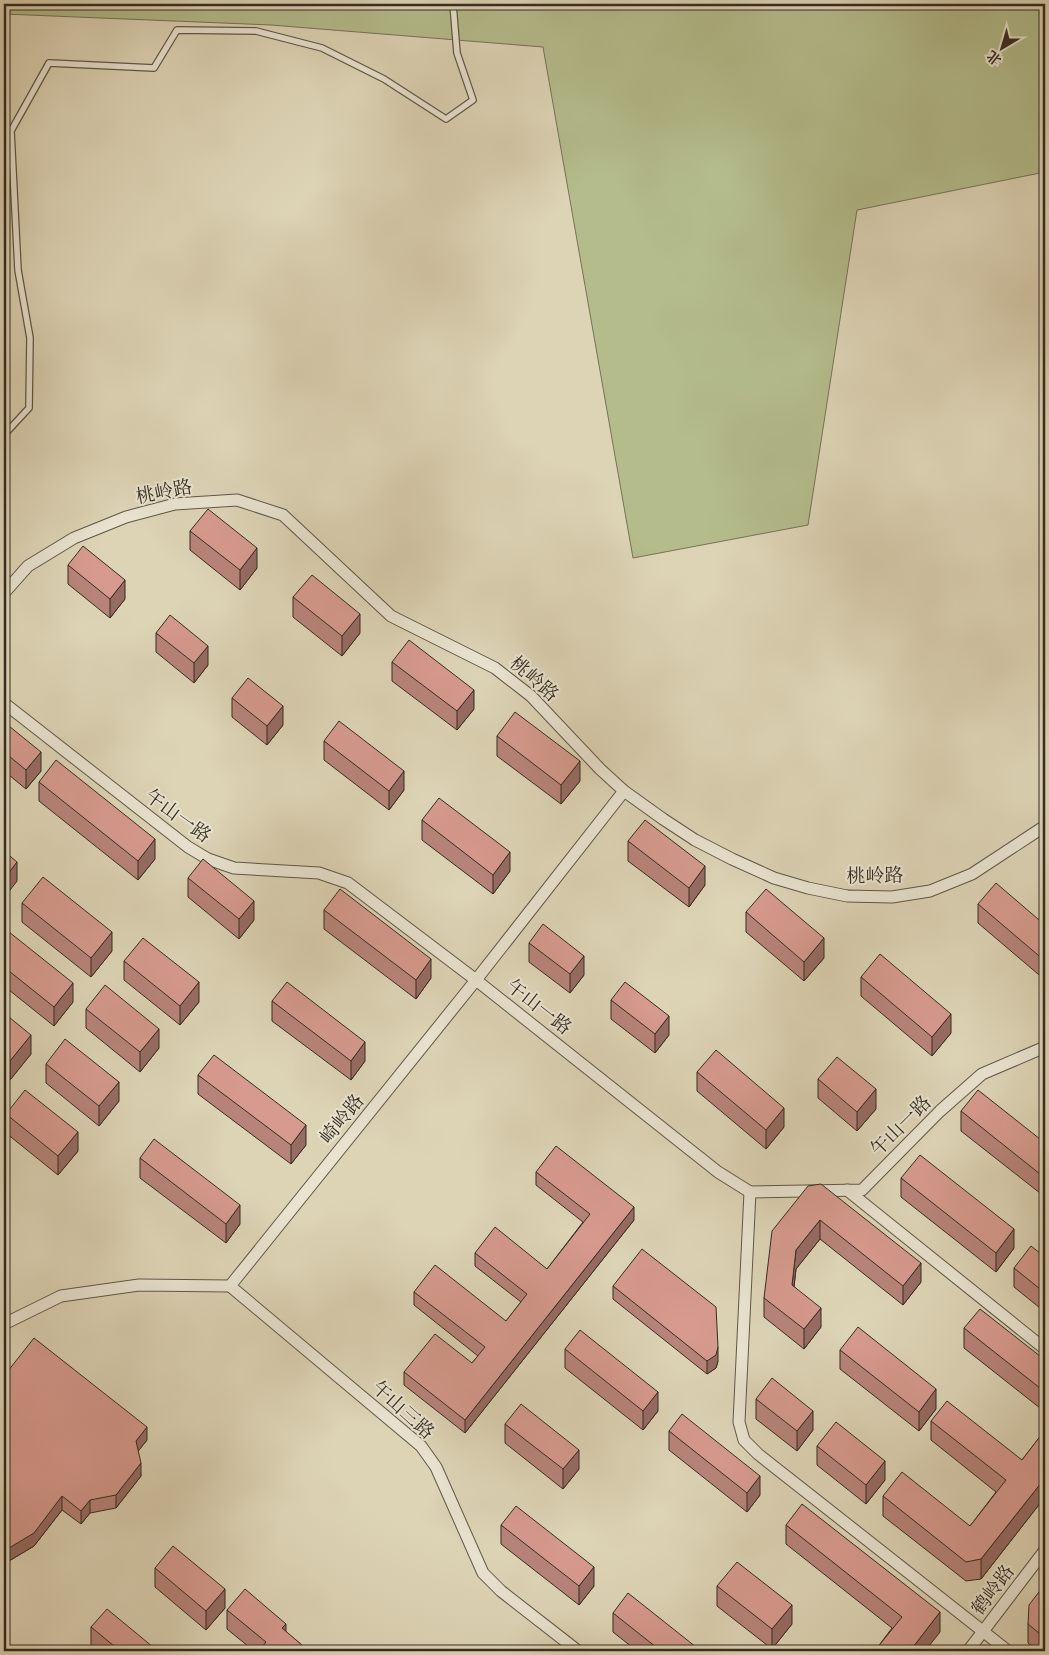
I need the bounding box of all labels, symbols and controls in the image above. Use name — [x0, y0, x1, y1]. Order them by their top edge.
north arrow — [976, 22, 1026, 72]
text: 北 — [984, 47, 1005, 69]
street label: 桃岭路 — [134, 475, 194, 509]
street label: 桃岭路 — [505, 651, 563, 707]
street label: 午山一路 — [140, 784, 216, 848]
street label: 桃岭路 — [846, 864, 904, 888]
street label: 午山一路 — [502, 974, 576, 1040]
street label: 崎岭路 — [315, 1089, 369, 1149]
street label: 午山一路 — [866, 1091, 936, 1161]
street label: 午山三路 — [367, 1376, 439, 1444]
street label: 鹤岭路 — [966, 1560, 1020, 1620]

